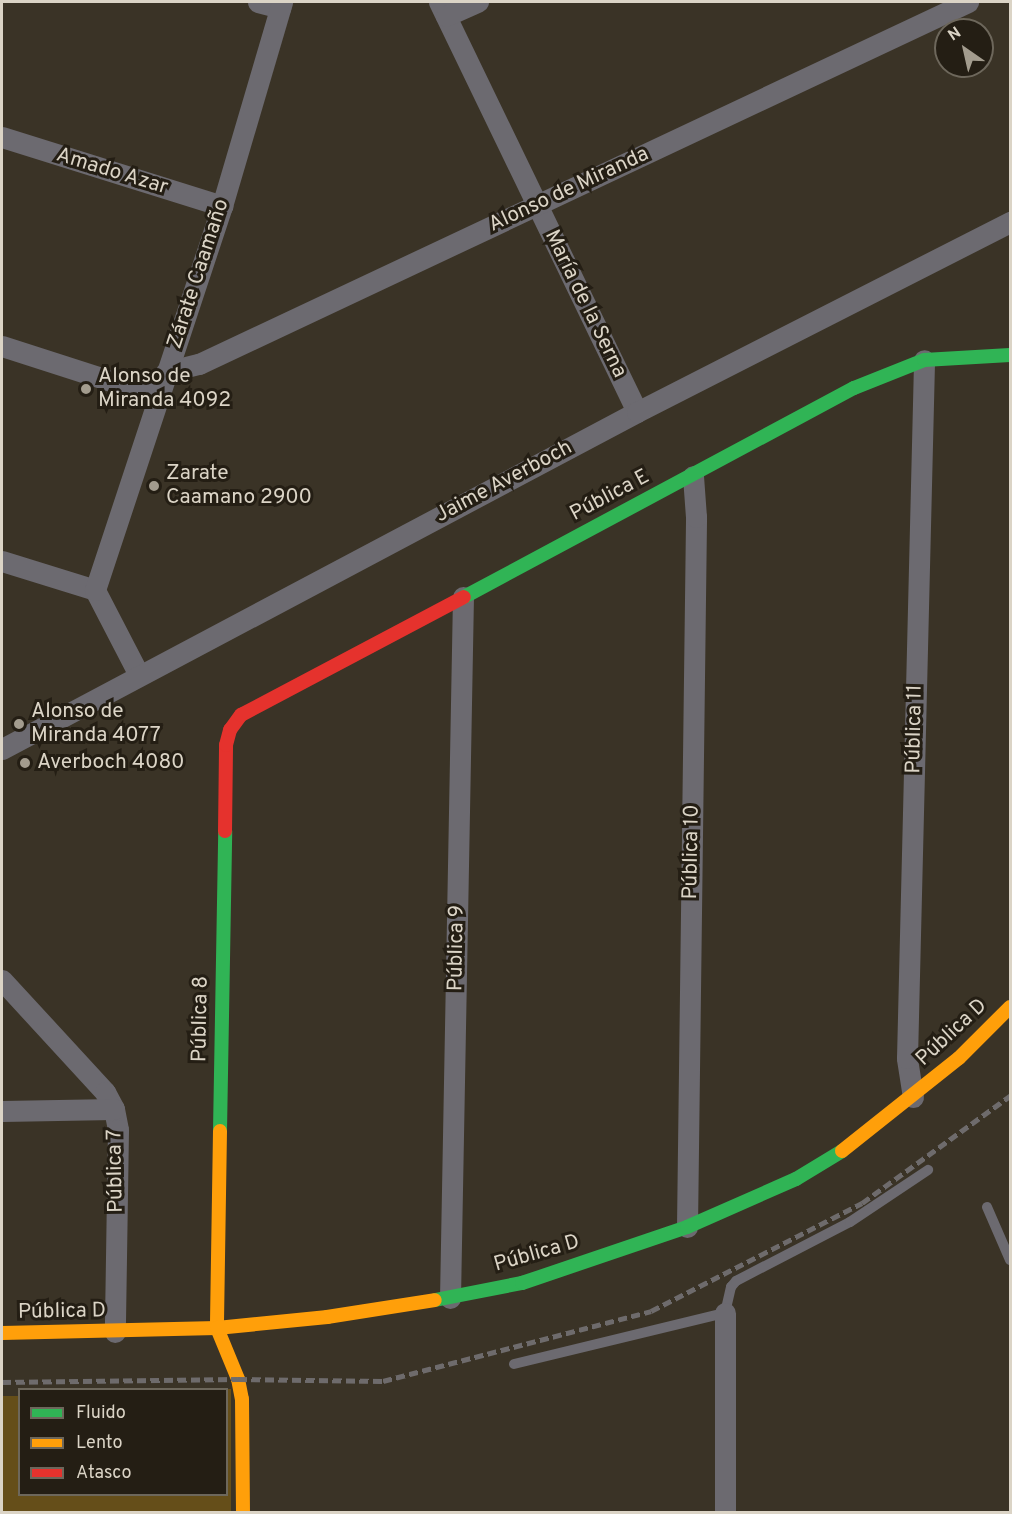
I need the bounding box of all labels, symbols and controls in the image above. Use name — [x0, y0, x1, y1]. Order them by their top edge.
north arrow — [934, 18, 994, 78]
text: N — [945, 23, 965, 46]
street label: Alonso de Miranda — [485, 142, 653, 238]
street label: Amado Azar — [53, 143, 171, 201]
street label: Zárate Caamaño — [163, 196, 235, 352]
street label: María de la Serna — [538, 226, 632, 382]
place label: Alonso de Miranda 4092 — [98, 364, 231, 414]
marker: Alonso de Miranda 4092 — [79, 382, 93, 396]
street label: Jaime Averboch — [431, 435, 577, 529]
place label: Zarate Caamano 2900 — [166, 461, 312, 511]
street label: Pública E — [566, 465, 654, 527]
marker: Zarate Caamano 2900 — [147, 479, 161, 493]
street label: Pública 11 — [902, 684, 928, 774]
place label: Alonso de Miranda 4077 — [31, 699, 161, 749]
marker: Alonso de Miranda 4077 — [12, 717, 26, 731]
place label: Averboch 4080 — [37, 750, 185, 776]
marker: Averboch 4080 — [18, 756, 32, 770]
street label: Pública 10 — [679, 804, 705, 900]
street label: Pública 9 — [444, 905, 470, 991]
street label: Pública 8 — [188, 976, 214, 1062]
street label: Pública D — [911, 994, 993, 1072]
street label: Pública 7 — [103, 1128, 129, 1214]
street label: Pública D — [491, 1230, 583, 1278]
street label: Pública D — [18, 1299, 106, 1325]
legend — [18, 1388, 228, 1496]
text: Fluido — [76, 1402, 126, 1425]
text: Lento — [76, 1432, 122, 1455]
text: Atasco — [76, 1462, 132, 1485]

